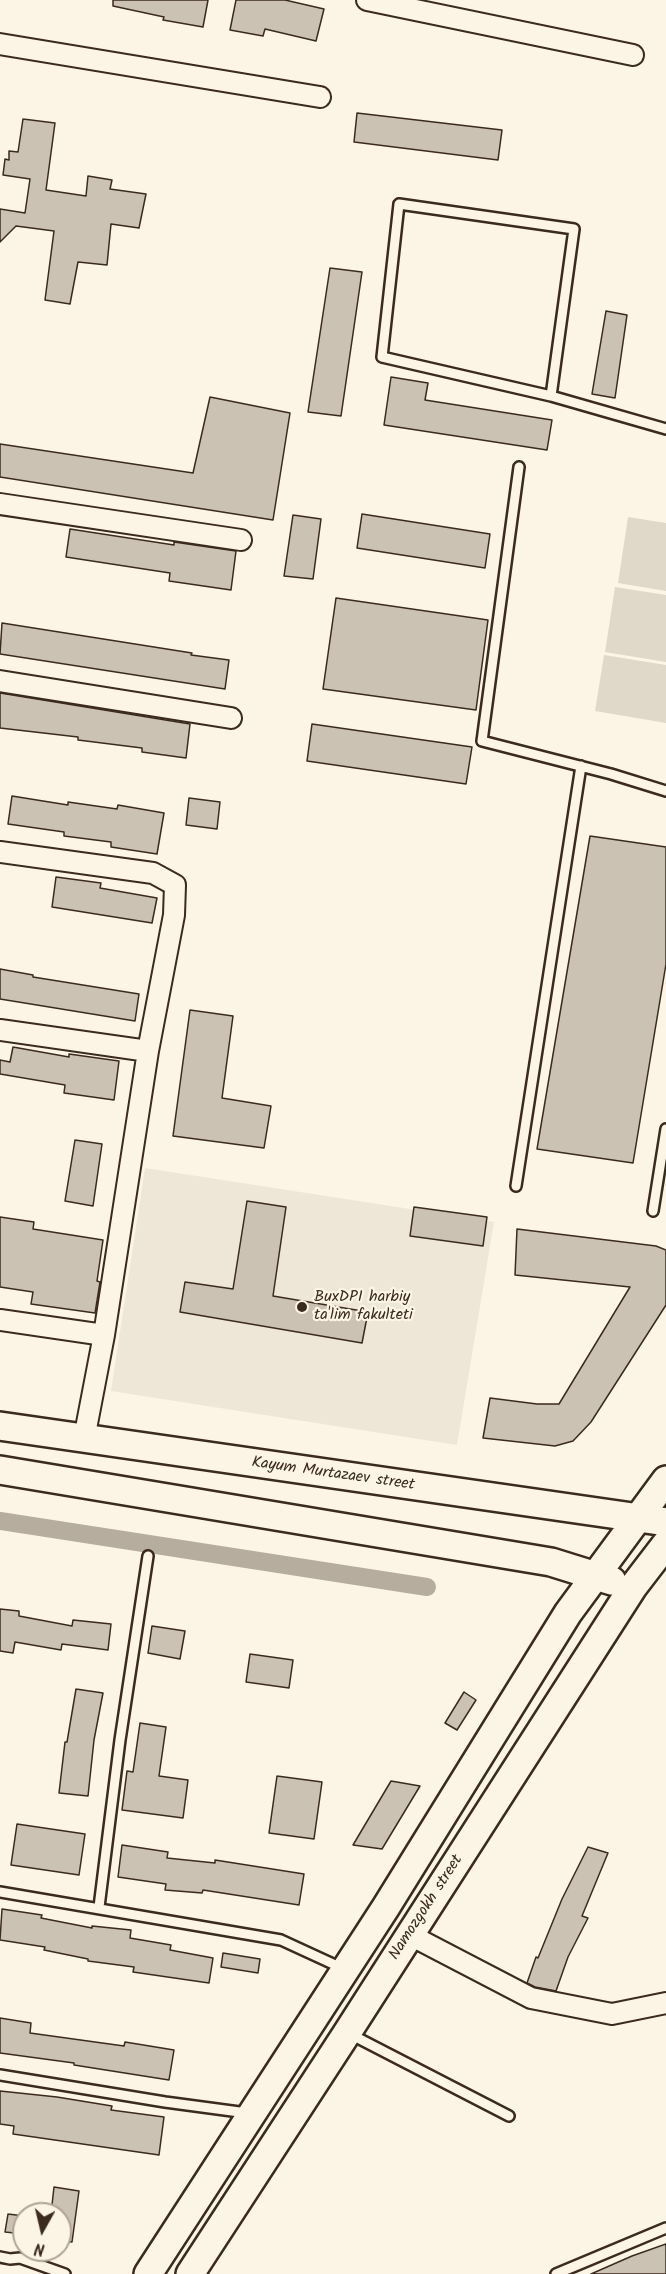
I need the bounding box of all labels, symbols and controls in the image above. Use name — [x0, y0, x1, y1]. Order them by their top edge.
place label: BuxDPI harbiy ta'lim fakulteti — [314, 1288, 413, 1326]
marker: BuxDPI harbiy ta'lim fakulteti — [295, 1300, 309, 1314]
street label: Kayum Murtazaev street — [250, 1454, 416, 1496]
street label: Namozgokh street — [386, 1852, 468, 1964]
north arrow — [12, 2202, 72, 2262]
text: N — [33, 2235, 46, 2261]

